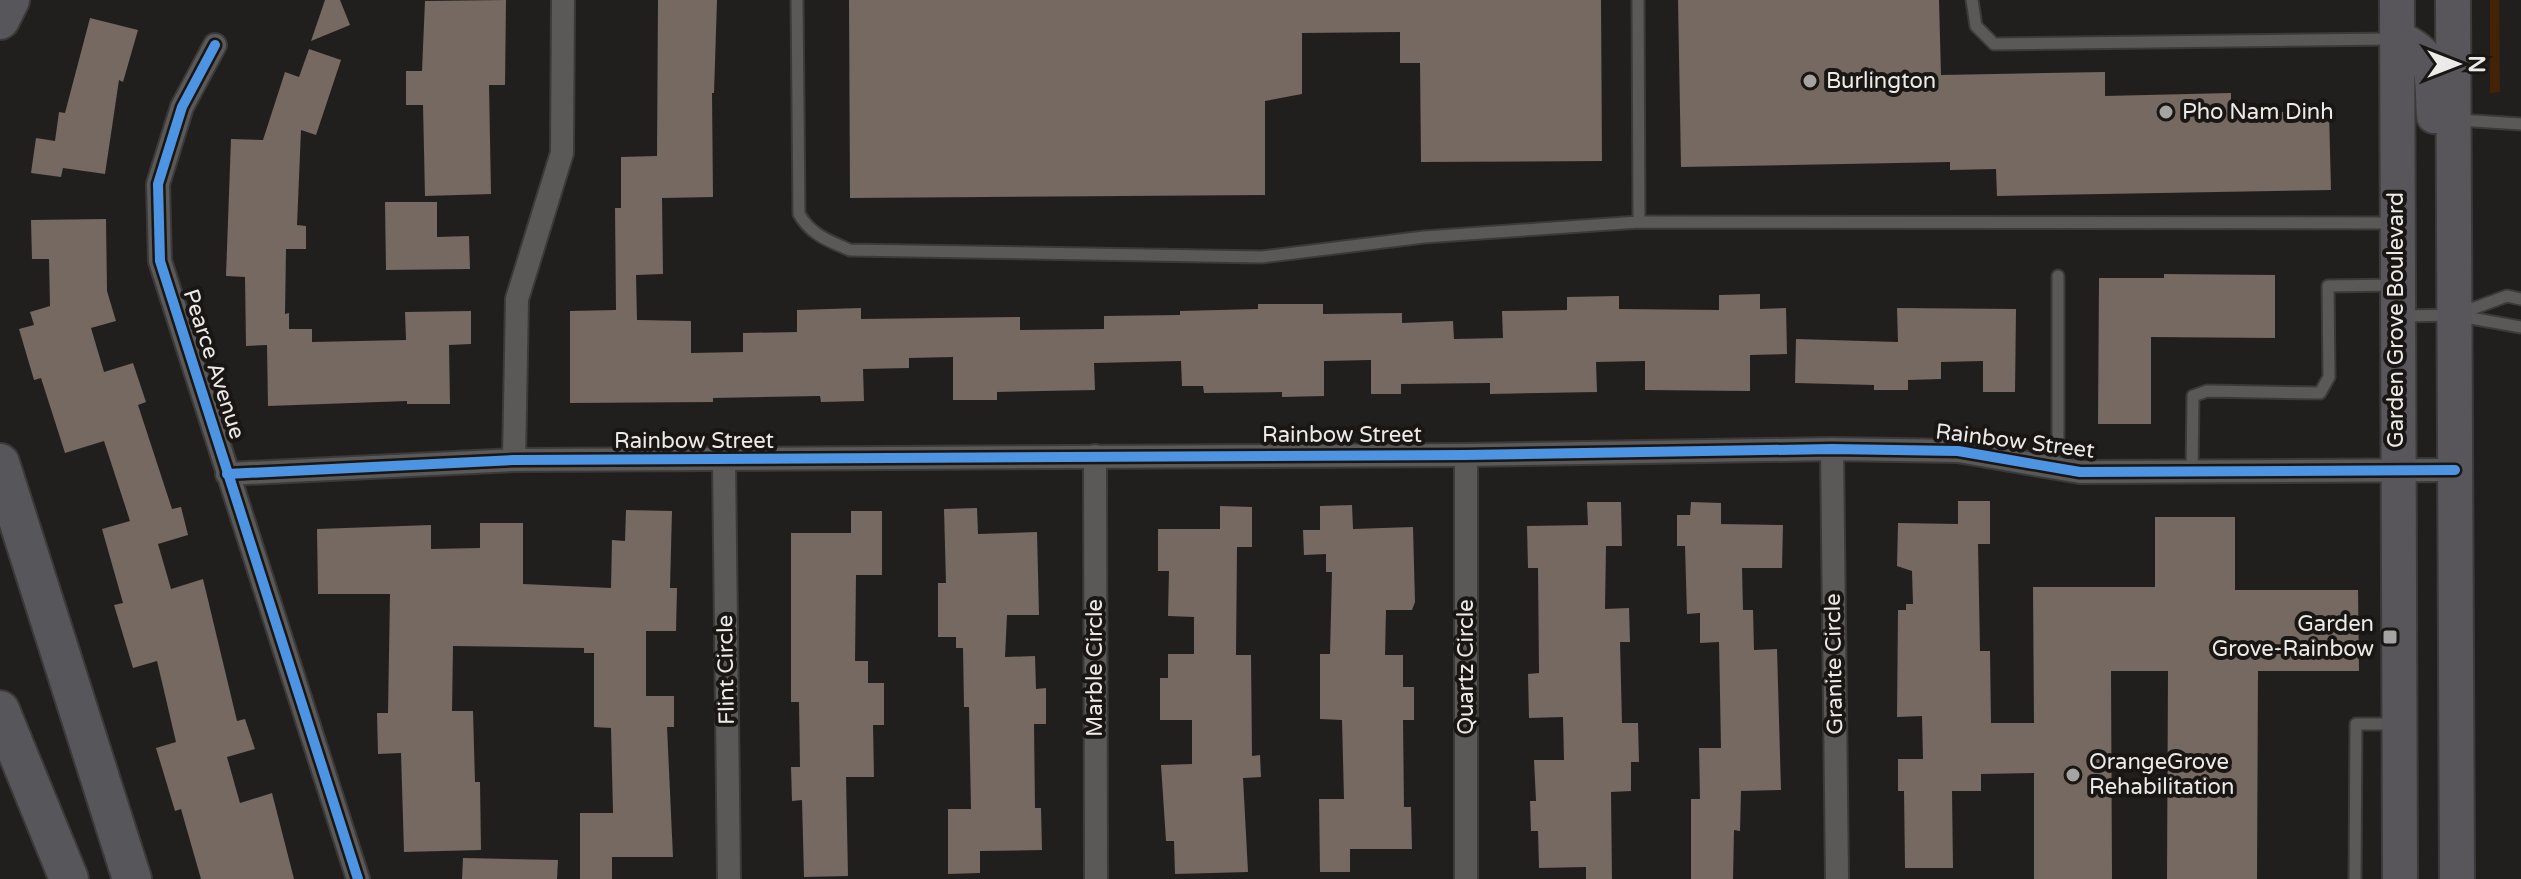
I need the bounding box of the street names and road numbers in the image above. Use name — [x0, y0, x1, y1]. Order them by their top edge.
street label: Garden Grove Boulevard — [2383, 192, 2409, 448]
street label: Pearce Avenue — [178, 286, 250, 442]
street label: Rainbow Street — [1934, 418, 2096, 464]
street label: Rainbow Street — [1262, 422, 1422, 448]
street label: Rainbow Street — [614, 428, 774, 454]
street label: Granite Circle — [1820, 593, 1848, 735]
street label: Marble Circle — [1082, 599, 1108, 737]
street label: Quartz Circle — [1453, 599, 1479, 735]
street label: Flint Circle — [712, 615, 740, 725]

